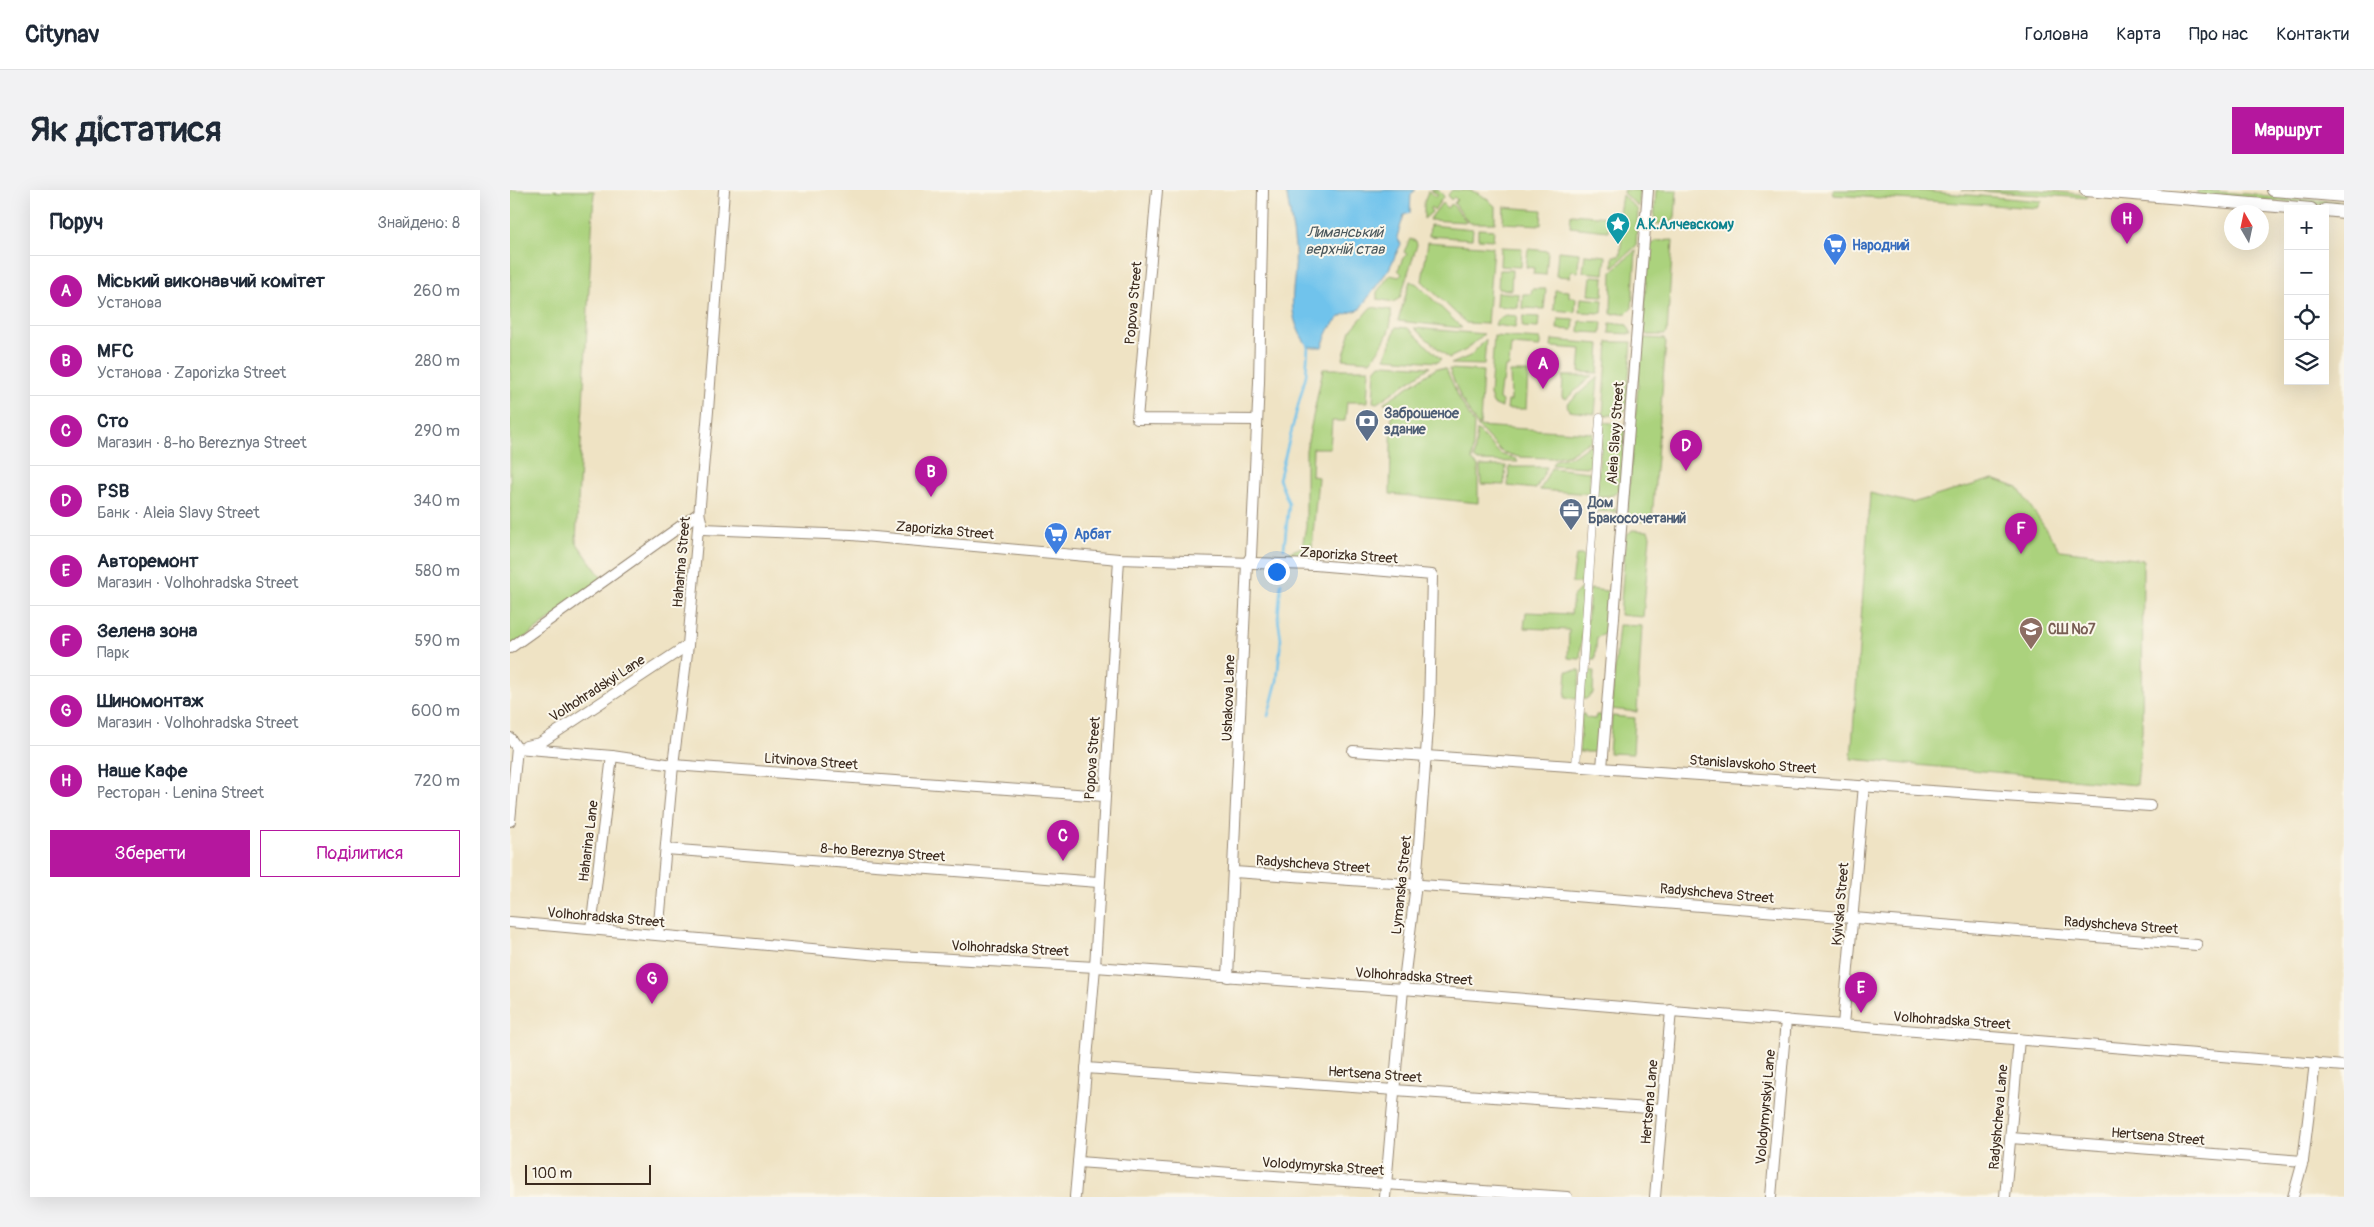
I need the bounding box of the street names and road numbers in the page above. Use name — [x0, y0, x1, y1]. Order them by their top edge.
street label: Popova Street — [1121, 260, 1146, 345]
street label: Aleia Slavy Street — [1603, 381, 1628, 485]
street label: Haharina Street — [669, 516, 694, 608]
street label: Zaporizka Street — [895, 518, 995, 543]
street label: Zaporizka Street — [1299, 544, 1399, 567]
street label: Volhohradskyi Lane — [546, 651, 648, 726]
street label: Ushakova Lane — [1218, 654, 1239, 742]
street label: Popova Street — [1081, 716, 1104, 800]
street label: Litvinova Street — [763, 750, 859, 773]
street label: Stanislavskoho Street — [1689, 752, 1817, 777]
street label: Haharina Lane — [575, 799, 602, 883]
street label: Lymanska Street — [1388, 834, 1415, 935]
street label: 8-ho Bereznya Street — [820, 840, 946, 865]
street label: Radyshcheva Street — [1255, 852, 1371, 877]
street label: Kyivska Street — [1828, 861, 1853, 946]
street label: Radyshcheva Street — [1659, 880, 1775, 907]
street label: Volhohradska Street — [547, 904, 666, 931]
street label: Radyshcheva Street — [2063, 913, 2179, 938]
street label: Volhohradska Street — [951, 937, 1070, 960]
street label: Volhohradska Street — [1355, 964, 1474, 989]
street label: Volhohradska Street — [1893, 1008, 2012, 1033]
street label: Volodymyrskyi Lane — [1752, 1049, 1779, 1165]
street label: Hertsena Lane — [1637, 1059, 1662, 1145]
street label: Hertsena Street — [1327, 1063, 1423, 1086]
street label: Radyshcheva Lane — [1985, 1064, 2012, 1170]
street label: Hertsena Street — [2110, 1124, 2206, 1149]
street label: Volodymyrska Street — [1261, 1154, 1385, 1179]

